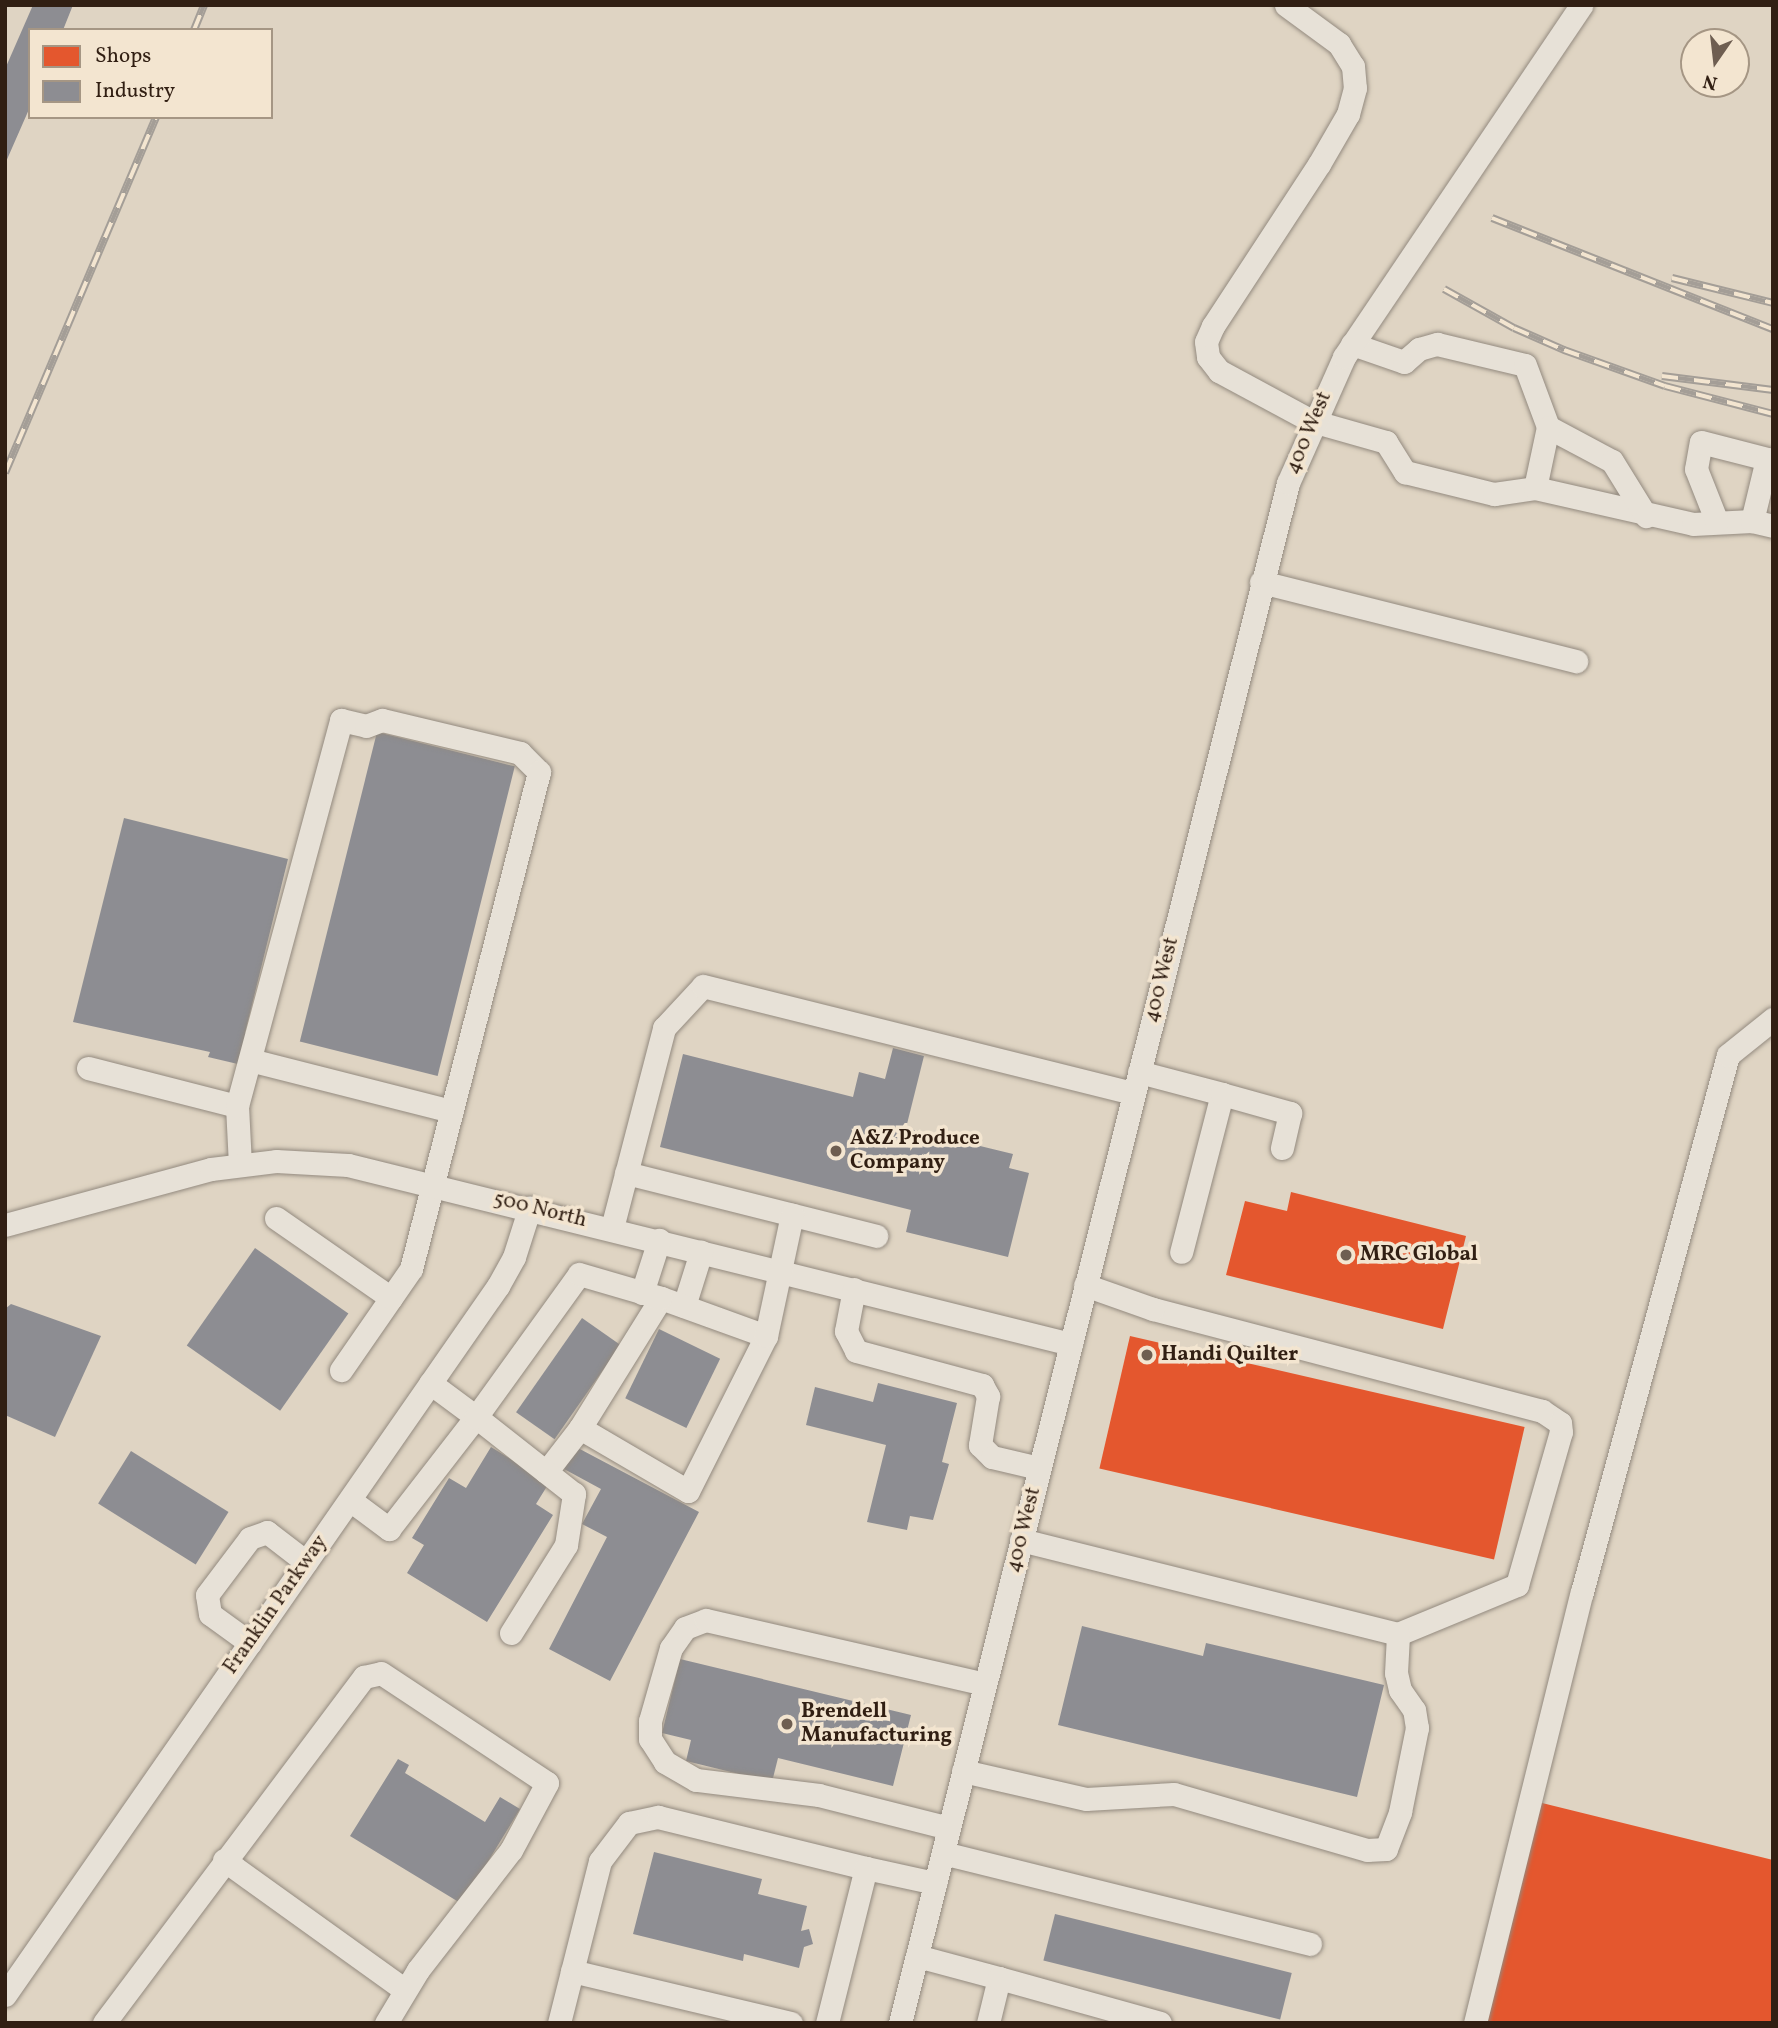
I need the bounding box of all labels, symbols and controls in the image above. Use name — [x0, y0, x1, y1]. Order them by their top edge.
legend — [28, 28, 273, 119]
north arrow — [1680, 28, 1750, 98]
text: Shops — [95, 42, 151, 71]
text: N — [1701, 67, 1720, 96]
text: Industry — [95, 77, 175, 106]
street label: 400 West — [1280, 388, 1338, 478]
street label: 400 West — [1139, 934, 1185, 1026]
place label: A&Z Produce Company — [850, 1126, 980, 1176]
marker: A&Z Produce Company — [828, 1143, 844, 1159]
street label: 500 North — [491, 1186, 589, 1234]
place label: MRC Global — [1360, 1242, 1478, 1268]
marker: MRC Global — [1338, 1247, 1354, 1263]
place label: Handi Quilter — [1161, 1342, 1298, 1368]
marker: Handi Quilter — [1139, 1347, 1155, 1363]
street label: 400 West — [1001, 1484, 1047, 1576]
street label: Franklin Parkway — [219, 1531, 333, 1679]
place label: Brendell Manufacturing — [801, 1699, 952, 1749]
marker: Brendell Manufacturing — [779, 1716, 795, 1732]

